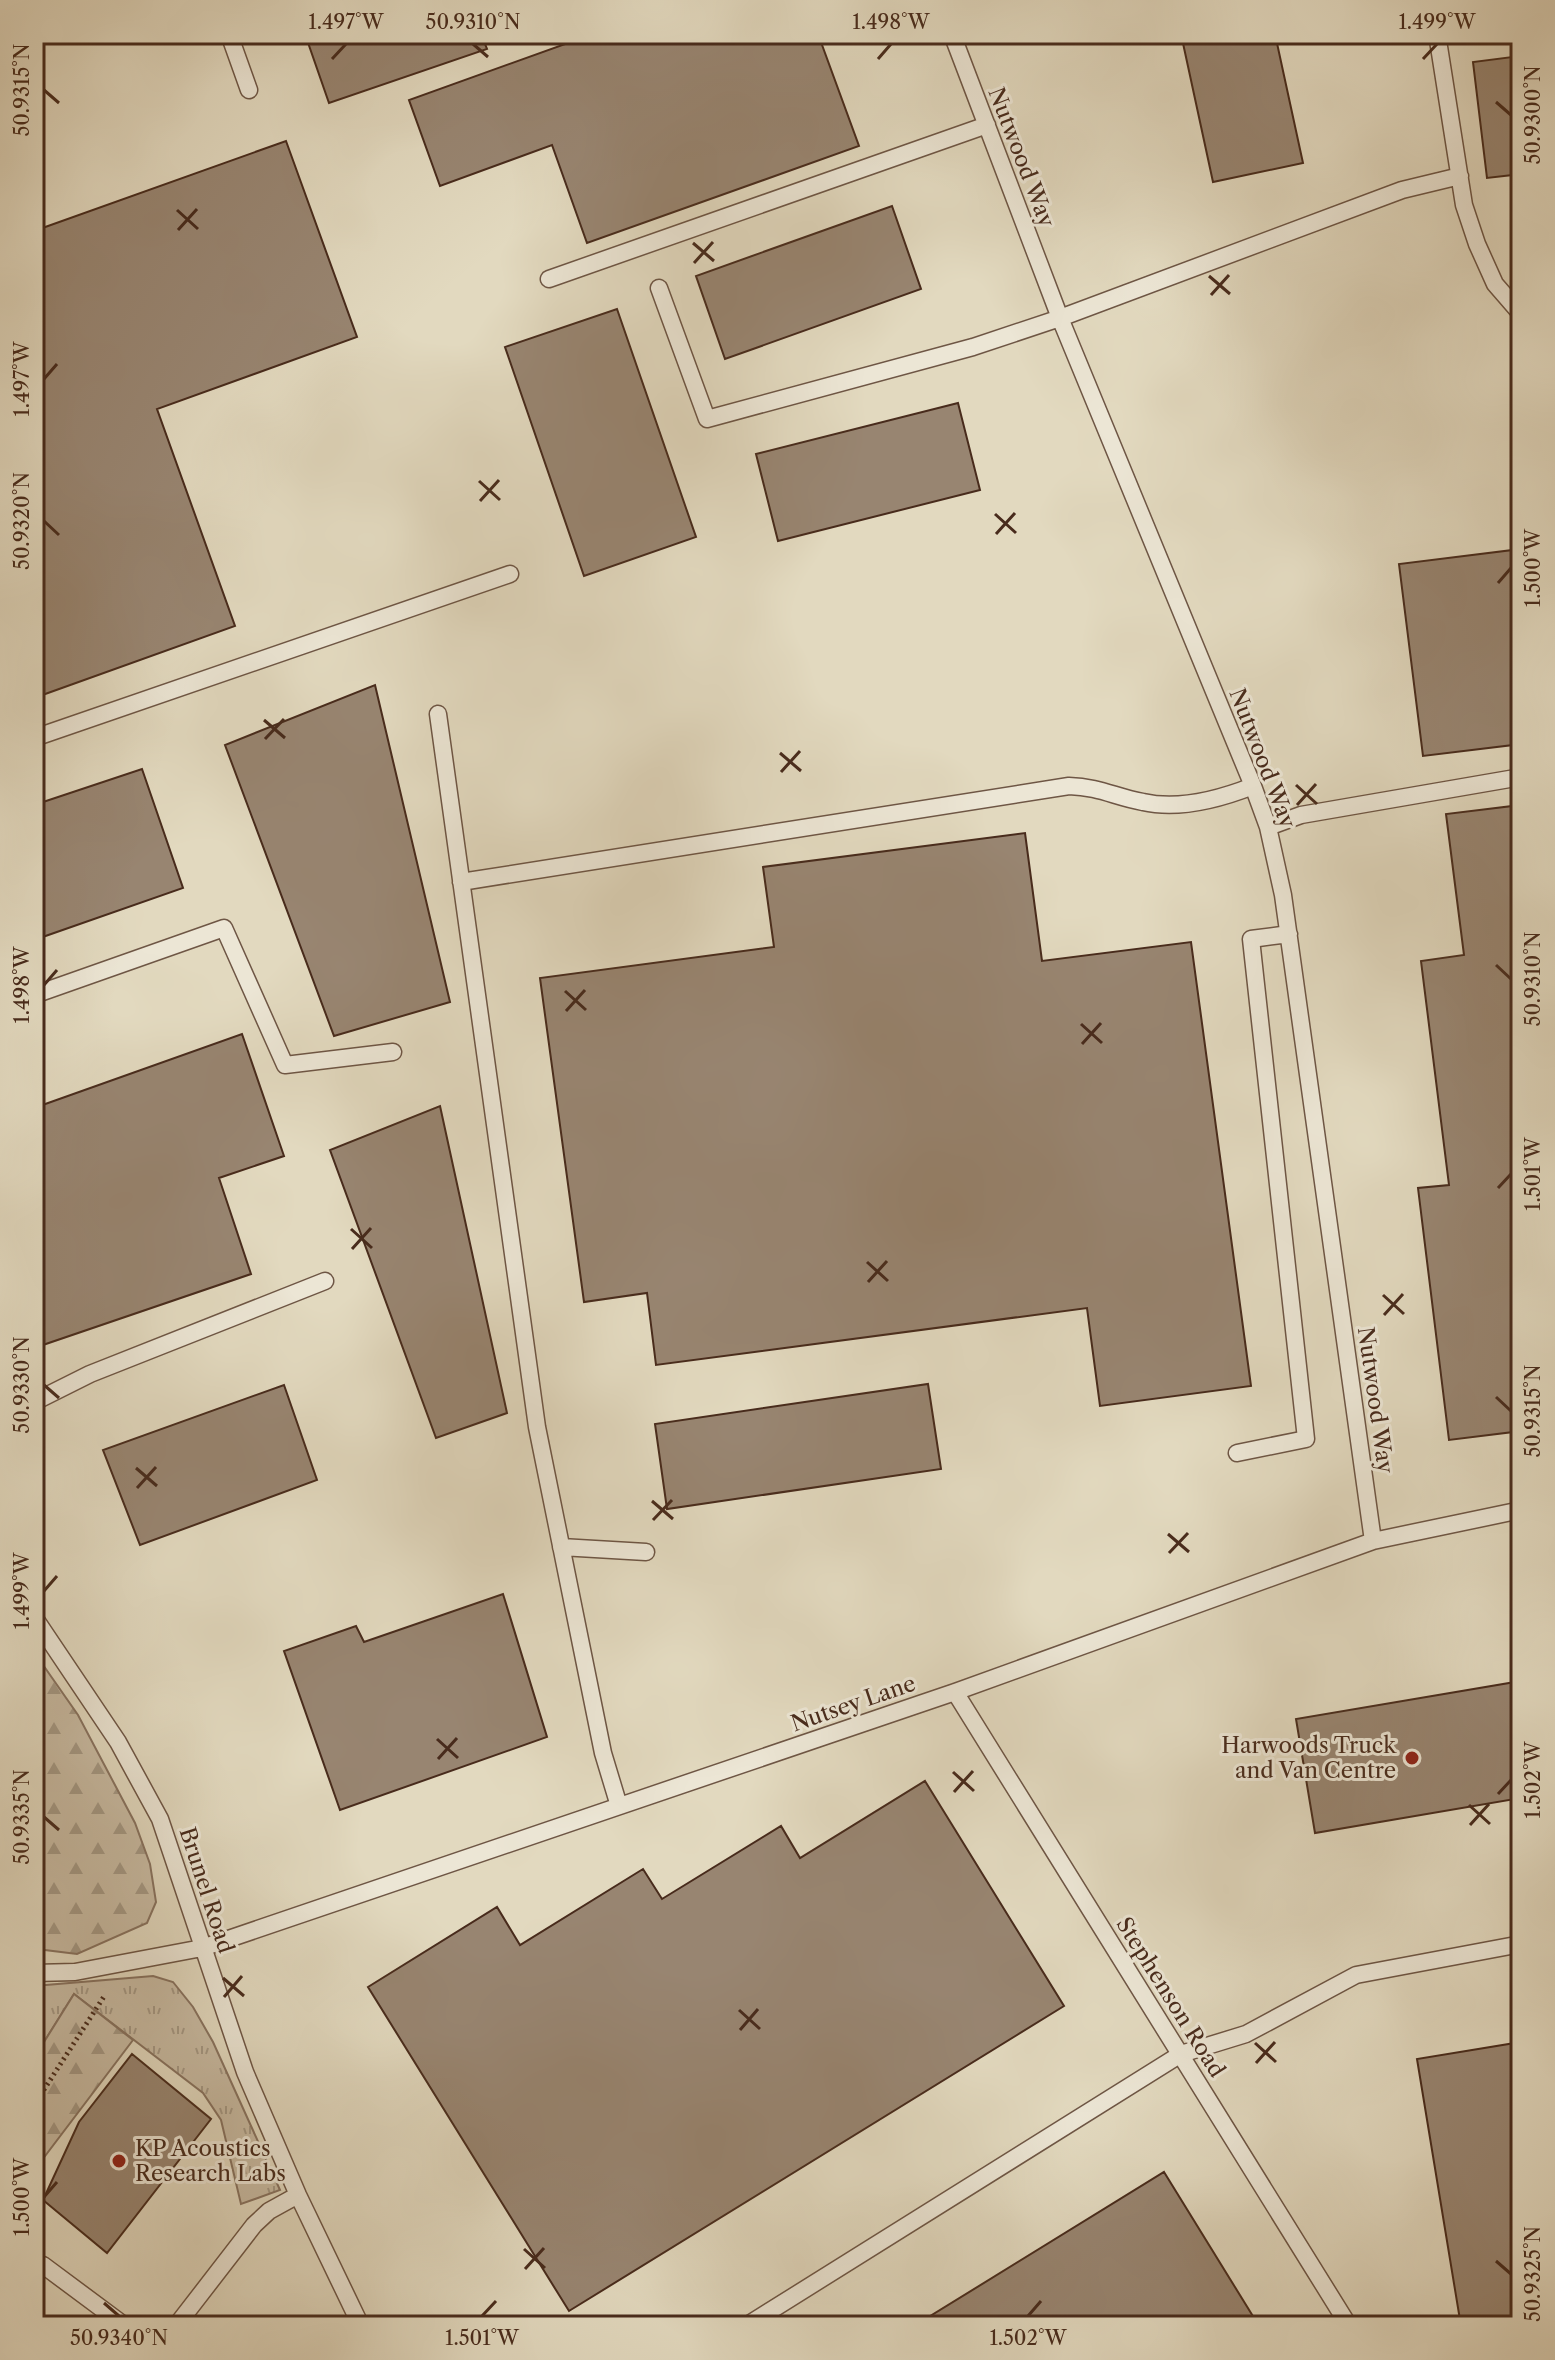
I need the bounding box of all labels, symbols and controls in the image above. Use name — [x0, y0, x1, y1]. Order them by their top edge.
text: 1.497°W — [308, 10, 385, 34]
text: 50.9310°N — [426, 10, 520, 34]
text: 1.498°W — [852, 10, 931, 34]
text: 1.499°W — [1398, 10, 1477, 34]
text: 50.9315°N — [10, 43, 34, 137]
text: 50.9300°N — [1521, 65, 1545, 165]
street label: Nutwood Way — [983, 83, 1061, 232]
text: 1.497°W — [10, 340, 34, 417]
text: 50.9320°N — [10, 472, 34, 570]
text: 1.500°W — [1521, 528, 1545, 607]
street label: Nutwood Way — [1224, 684, 1302, 833]
text: 50.9310°N — [1521, 932, 1545, 1026]
text: 1.498°W — [10, 945, 34, 1024]
text: 1.501°W — [1521, 1136, 1545, 1211]
street label: Nutwood Way — [1352, 1325, 1399, 1476]
text: 50.9330°N — [10, 1336, 34, 1434]
text: 50.9315°N — [1521, 1364, 1545, 1458]
text: 1.499°W — [10, 1551, 34, 1630]
street label: Nutsey Lane — [787, 1670, 919, 1737]
place label: Harwoods Truck and Van Centre — [1221, 1732, 1397, 1784]
text: 1.502°W — [1521, 1740, 1545, 1819]
marker: Harwoods Truck and Van Centre — [1403, 1749, 1421, 1767]
text: 50.9335°N — [10, 1769, 34, 1865]
street label: Brunel Road — [173, 1824, 240, 1957]
street label: Stephenson Road — [1110, 1912, 1231, 2082]
place label: KP Acoustics Research Labs — [135, 2135, 286, 2187]
marker: KP Acoustics Research Labs — [110, 2152, 128, 2170]
text: 1.500°W — [10, 2157, 34, 2236]
text: 50.9325°N — [1521, 2226, 1545, 2322]
text: 50.9340°N — [70, 2326, 168, 2350]
text: 1.501°W — [445, 2326, 520, 2350]
text: 1.502°W — [989, 2326, 1068, 2350]

